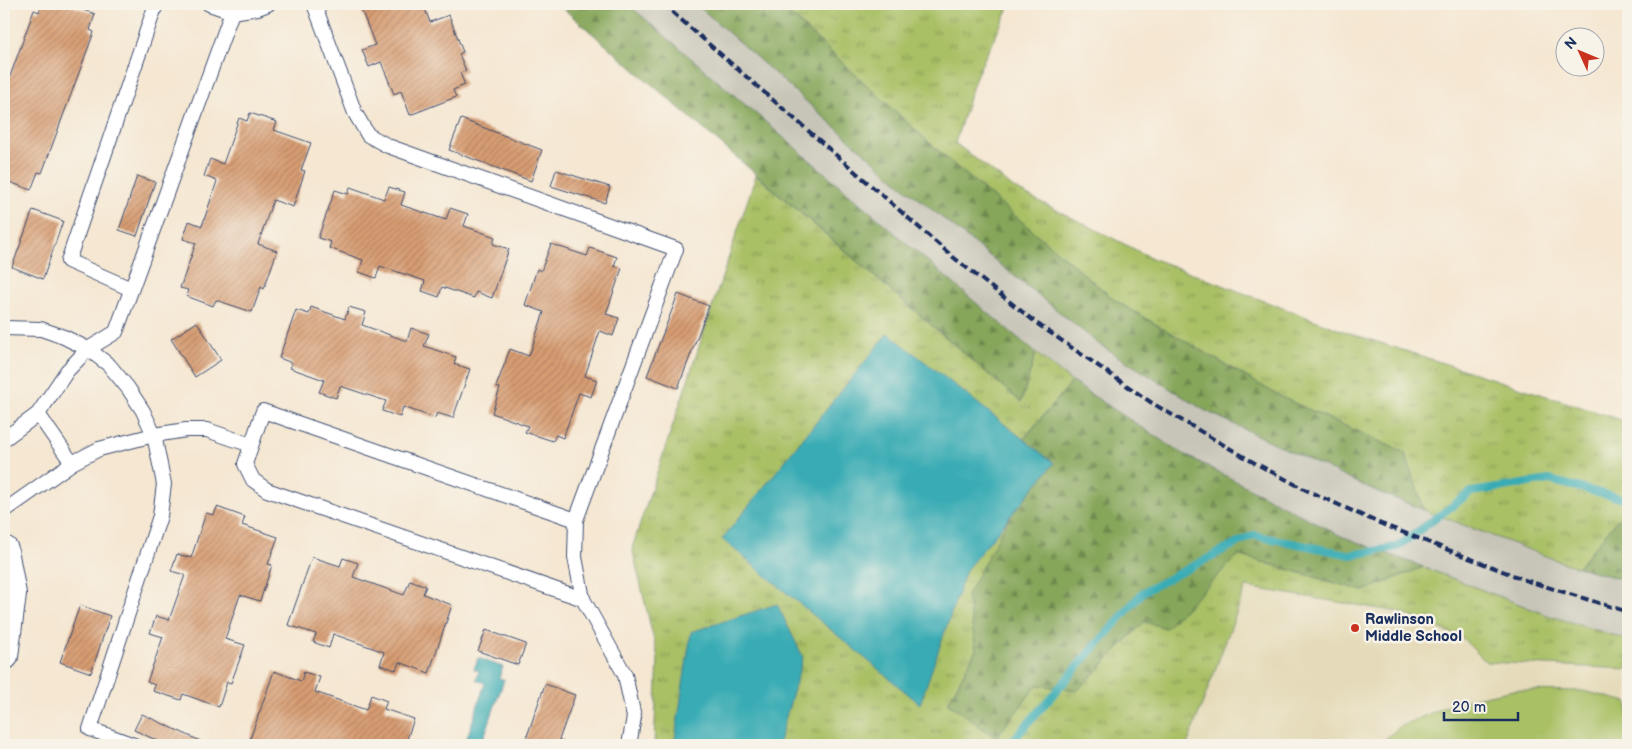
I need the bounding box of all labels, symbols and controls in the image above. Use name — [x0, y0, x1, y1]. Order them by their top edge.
north arrow — [1554, 28, 1604, 78]
text: N — [1561, 34, 1581, 53]
place label: Rawlinson Middle School — [1365, 610, 1462, 646]
marker: Rawlinson Middle School — [1349, 622, 1361, 634]
scale bar — [1444, 689, 1518, 721]
text: 20 m — [1452, 698, 1486, 717]

